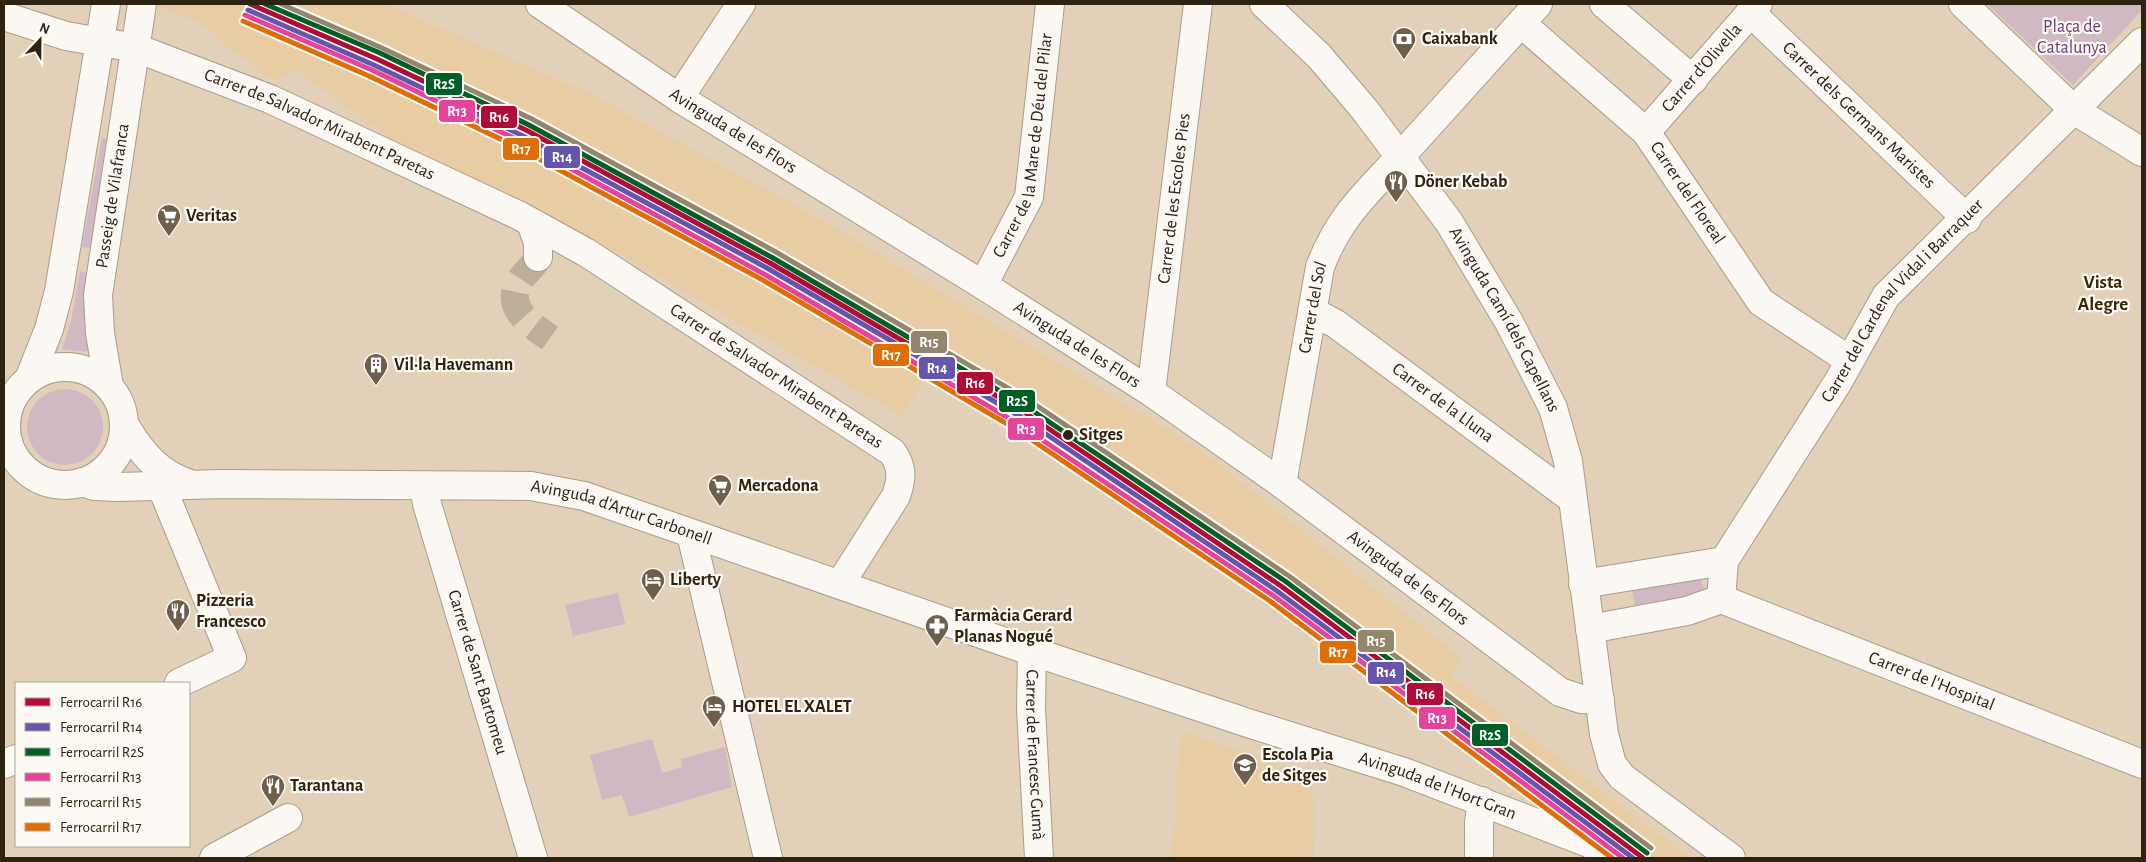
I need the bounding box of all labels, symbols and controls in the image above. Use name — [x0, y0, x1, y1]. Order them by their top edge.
north arrow — [15, 15, 65, 65]
park label: Plaça de Catalunya — [2037, 18, 2107, 57]
street label: Carrer d'Olivella — [1659, 20, 1745, 116]
text: N — [37, 21, 52, 37]
bank icon: Caixabank — [1391, 26, 1417, 60]
place label: Caixabank — [1422, 30, 1498, 48]
street label: Carrer de la Mare de Déu del Pilar — [990, 32, 1056, 261]
street label: Carrer dels Germans Maristes — [1779, 39, 1938, 192]
street label: Carrer de Salvador Mirabent Paretas — [202, 66, 437, 184]
line badge: R2S — [425, 72, 463, 96]
text: R2S — [433, 78, 455, 92]
street label: Avinguda de les Flors — [666, 85, 800, 177]
line badge: R13 — [438, 99, 476, 123]
text: R13 — [447, 105, 467, 119]
line badge: R16 — [480, 105, 518, 129]
text: R16 — [489, 111, 509, 125]
street label: Carrer de les Escoles Pies — [1155, 112, 1194, 285]
street label: Passeig de Vilafranca — [93, 122, 133, 270]
line badge: R17 — [502, 137, 540, 161]
street label: Carrer del Floreal — [1646, 139, 1728, 247]
text: R17 — [511, 143, 531, 157]
line badge: R14 — [543, 145, 581, 169]
text: R14 — [552, 151, 572, 165]
restaurant icon: Döner Kebab — [1383, 169, 1409, 203]
place label: Döner Kebab — [1414, 173, 1508, 191]
street label: Carrer del Cardenal Vidal i Barraquer — [1818, 196, 1987, 406]
supermarket icon: Veritas — [156, 203, 182, 237]
place label: Veritas — [186, 207, 237, 225]
street label: Avinguda Camí dels Capellans — [1445, 224, 1563, 414]
street label: Carrer del Sol — [1296, 259, 1330, 355]
district label: Vista Alegre — [2078, 273, 2128, 314]
street label: Avinguda de les Flors — [1010, 298, 1143, 392]
street label: Carrer de Salvador Mirabent Paretas — [666, 301, 886, 452]
line badge: R15 — [910, 330, 948, 354]
text: R15 — [919, 336, 939, 350]
line badge: R17 — [872, 343, 910, 367]
text: R17 — [881, 349, 901, 363]
building icon: Vil·la Havemann — [363, 352, 389, 386]
place label: Vil·la Havemann — [394, 356, 513, 374]
line badge: R14 — [918, 356, 956, 380]
street label: Carrer de la Lluna — [1389, 360, 1497, 446]
text: R14 — [927, 362, 947, 376]
line badge: R16 — [956, 371, 994, 395]
text: R16 — [965, 377, 985, 391]
line badge: R2S — [998, 389, 1036, 413]
text: R2S — [1006, 395, 1028, 409]
line badge: R13 — [1007, 417, 1045, 441]
text: R13 — [1016, 423, 1036, 437]
place label: Sitges — [1079, 426, 1123, 444]
marker: Sitges — [1061, 428, 1075, 442]
supermarket icon: Mercadona — [707, 473, 733, 507]
street label: Avinguda d'Artur Carbonell — [529, 477, 714, 549]
place label: Mercadona — [738, 477, 819, 495]
street label: Avinguda de les Flors — [1344, 527, 1472, 629]
hotel icon: Liberty — [640, 567, 666, 601]
place label: Liberty — [670, 571, 722, 589]
street label: Carrer de Sant Bartomeu — [444, 588, 511, 757]
place label: Pizzeria Francesco — [196, 592, 266, 631]
restaurant icon: Pizzeria Francesco — [165, 598, 191, 632]
place label: Farmàcia Gerard Planas Nogué — [954, 607, 1073, 646]
pharmacy icon: Farmàcia Gerard Planas Nogué — [924, 613, 950, 647]
line badge: R15 — [1357, 629, 1395, 653]
text: R15 — [1366, 635, 1386, 649]
line badge: R17 — [1319, 640, 1357, 664]
text: R17 — [1328, 646, 1348, 660]
street label: Carrer de l'Hospital — [1866, 649, 1997, 714]
line badge: R14 — [1367, 661, 1405, 685]
text: R14 — [1376, 666, 1396, 680]
street label: Carrer de Francesc Gumà — [1022, 669, 1047, 841]
legend — [15, 682, 190, 847]
line badge: R16 — [1406, 682, 1444, 706]
text: R16 — [1415, 688, 1435, 702]
hotel icon: HOTEL EL XALET — [701, 694, 727, 728]
text: Ferrocarril R16 — [60, 695, 142, 710]
place label: HOTEL EL XALET — [732, 698, 852, 716]
line badge: R13 — [1418, 706, 1456, 730]
text: R13 — [1427, 712, 1447, 726]
text: Ferrocarril R14 — [60, 720, 143, 735]
line badge: R2S — [1471, 723, 1509, 747]
text: R2S — [1479, 729, 1501, 743]
text: Ferrocarril R2S — [60, 745, 144, 760]
place label: Escola Pia de Sitges — [1262, 746, 1334, 785]
street label: Avinguda de l'Hort Gran — [1356, 749, 1519, 823]
school or university icon: Escola Pia de Sitges — [1232, 752, 1258, 786]
text: Ferrocarril R13 — [60, 770, 142, 785]
restaurant icon: Tarantana — [260, 773, 286, 807]
place label: Tarantana — [290, 777, 364, 795]
text: Ferrocarril R15 — [60, 795, 142, 810]
text: Ferrocarril R17 — [60, 820, 142, 835]

